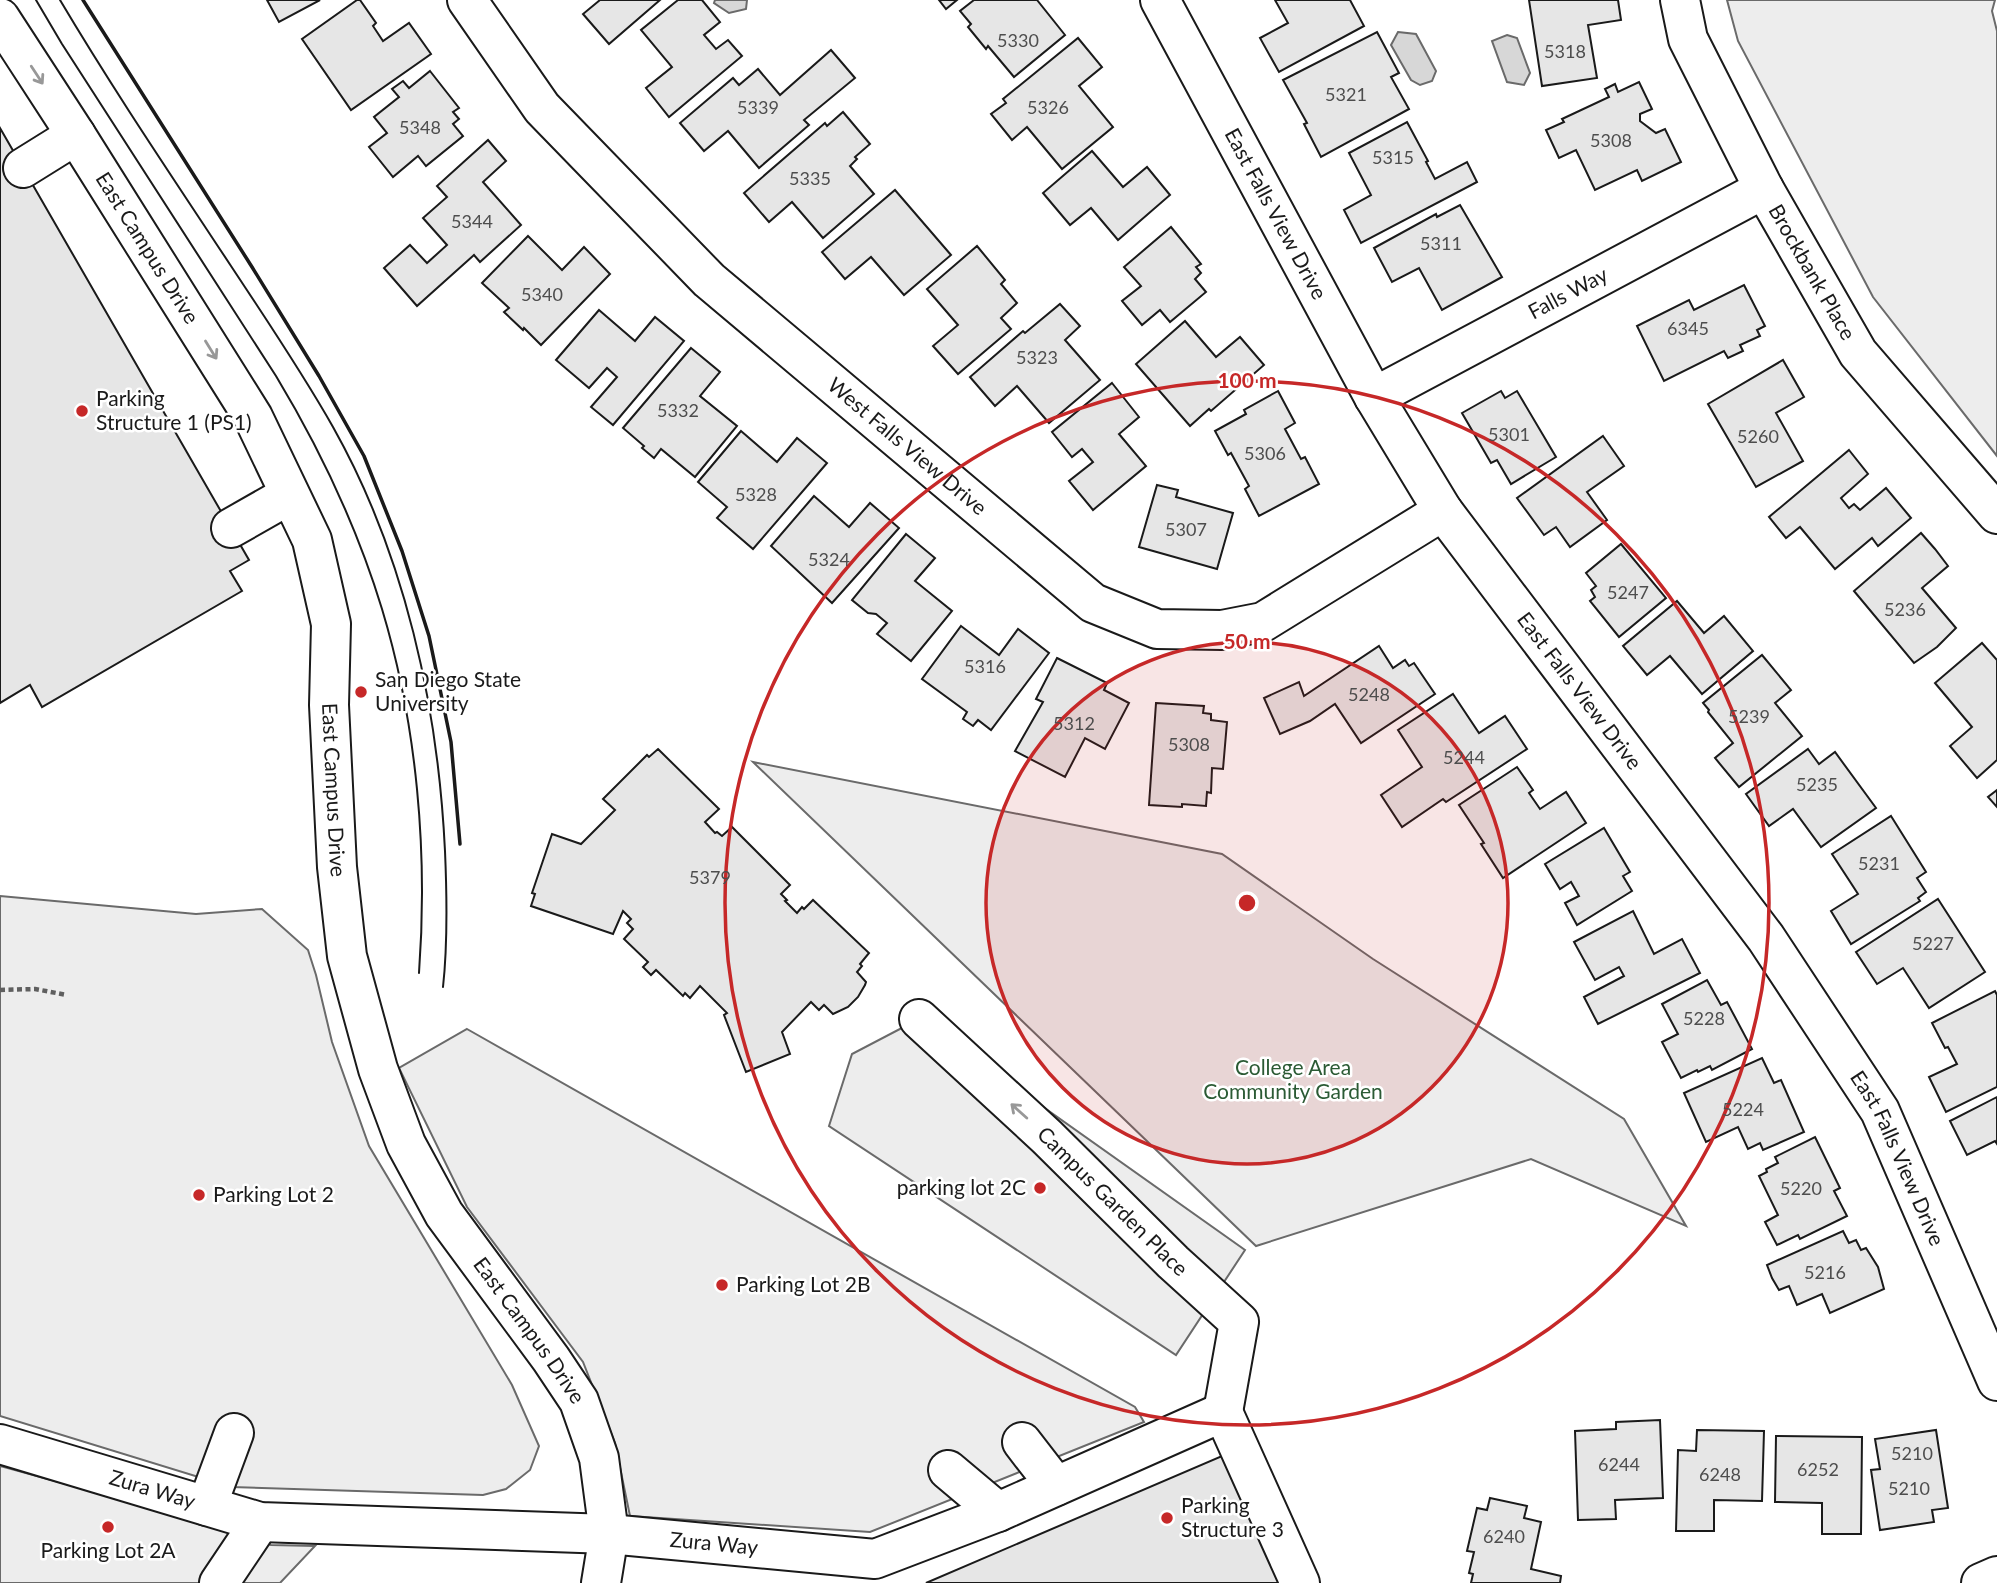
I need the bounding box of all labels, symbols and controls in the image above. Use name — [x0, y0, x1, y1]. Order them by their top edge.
house number: 5330 — [997, 29, 1039, 51]
house number: 5318 — [1544, 40, 1586, 62]
one-way arrow — [31, 65, 45, 85]
house number: 5321 — [1325, 83, 1367, 105]
house number: 5339 — [737, 96, 779, 118]
house number: 5326 — [1027, 96, 1069, 118]
house number: 5348 — [399, 116, 441, 138]
street label: East Falls View Drive — [1220, 123, 1333, 303]
house number: 5308 — [1590, 129, 1632, 151]
house number: 5315 — [1372, 146, 1414, 168]
street label: East Campus Drive — [91, 167, 205, 328]
house number: 5335 — [789, 167, 831, 189]
street label: Brockbank Place — [1764, 199, 1862, 344]
house number: 5344 — [451, 210, 493, 232]
house number: 5311 — [1420, 232, 1462, 254]
street label: Falls Way — [1523, 261, 1612, 324]
house number: 5340 — [521, 283, 563, 305]
house number: 6345 — [1667, 317, 1709, 339]
one-way arrow — [205, 340, 219, 360]
house number: 5323 — [1016, 346, 1058, 368]
text: 100 m — [1217, 367, 1277, 392]
street label: West Falls View Drive — [823, 372, 993, 519]
place label: Parking Structure 1 (PS1) — [96, 385, 252, 434]
house number: 5332 — [657, 399, 699, 421]
marker: Parking Structure 1 (PS1) — [74, 403, 90, 419]
house number: 5301 — [1488, 423, 1530, 445]
house number: 5260 — [1737, 425, 1779, 447]
house number: 5306 — [1244, 442, 1286, 464]
house number: 5328 — [735, 483, 777, 505]
house number: 5307 — [1165, 518, 1207, 540]
house number: 5324 — [808, 548, 850, 570]
house number: 5247 — [1607, 581, 1649, 603]
house number: 5236 — [1884, 598, 1926, 620]
street label: East Falls View Drive — [1513, 607, 1648, 774]
text: 50 m — [1223, 628, 1271, 653]
house number: 5316 — [964, 655, 1006, 677]
place label: San Diego State University — [375, 666, 521, 715]
house number: 5248 — [1348, 683, 1390, 705]
marker: San Diego State University — [353, 684, 369, 700]
street label: East Campus Drive — [318, 702, 352, 878]
house number: 5239 — [1728, 705, 1770, 727]
house number: 5312 — [1053, 712, 1095, 734]
house number: 5308 — [1168, 733, 1210, 755]
house number: 5244 — [1443, 746, 1485, 768]
house number: 5235 — [1796, 773, 1838, 795]
house number: 5231 — [1858, 852, 1900, 874]
house number: 5379 — [689, 866, 731, 888]
centre of rings — [1235, 891, 1259, 915]
house number: 5227 — [1912, 932, 1954, 954]
house number: 5228 — [1683, 1007, 1725, 1029]
park label: College Area Community Garden — [1203, 1054, 1383, 1103]
street label: East Falls View Drive — [1846, 1066, 1951, 1249]
house number: 5224 — [1722, 1098, 1764, 1120]
one-way arrow — [1011, 1103, 1028, 1120]
street label: Campus Garden Place — [1033, 1121, 1194, 1280]
place label: parking lot 2C — [897, 1174, 1026, 1199]
house number: 5220 — [1780, 1177, 1822, 1199]
marker: parking lot 2C — [1032, 1180, 1048, 1196]
place label: Parking Lot 2 — [213, 1181, 334, 1206]
marker: Parking Lot 2 — [191, 1187, 207, 1203]
street label: East Campus Drive — [469, 1252, 591, 1408]
house number: 5216 — [1804, 1261, 1846, 1283]
place label: Parking Lot 2B — [736, 1271, 870, 1296]
marker: Parking Lot 2B — [714, 1277, 730, 1293]
house number: 5210 — [1891, 1442, 1933, 1464]
house number: 6244 — [1598, 1453, 1640, 1475]
house number: 6252 — [1797, 1458, 1839, 1480]
house number: 6248 — [1699, 1463, 1741, 1485]
street label: Zura Way — [107, 1464, 199, 1513]
house number: 5210 — [1888, 1477, 1930, 1499]
place label: Parking Structure 3 — [1181, 1492, 1284, 1541]
marker: Parking Structure 3 — [1159, 1510, 1175, 1526]
marker: Parking Lot 2A — [100, 1519, 116, 1535]
house number: 6240 — [1483, 1525, 1525, 1547]
street label: Zura Way — [669, 1526, 759, 1559]
place label: Parking Lot 2A — [40, 1537, 176, 1562]

